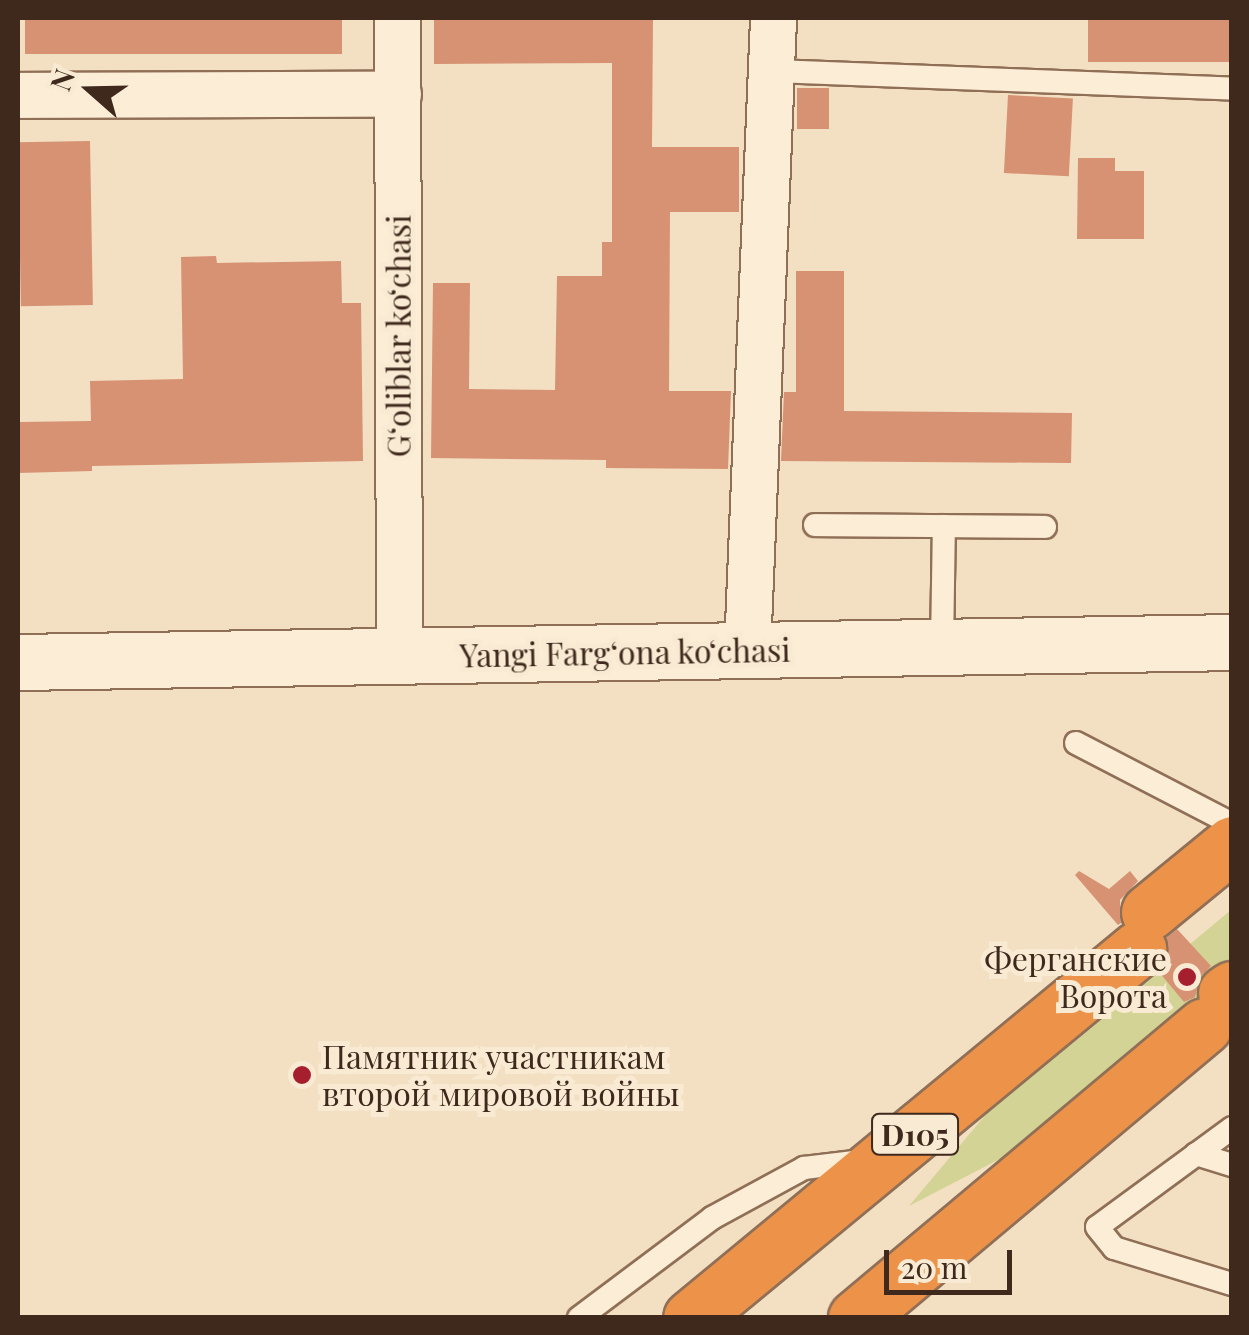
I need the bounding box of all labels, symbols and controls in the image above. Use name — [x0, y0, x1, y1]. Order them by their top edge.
north arrow — [40, 40, 140, 140]
text: N — [40, 64, 82, 95]
street label: Gʻoliblar koʻchasi — [379, 214, 417, 458]
street label: Yangi Fargʻona koʻchasi — [458, 630, 792, 674]
place label: Ферганские Ворота — [985, 940, 1167, 1015]
marker: Ферганские Ворота — [1176, 966, 1198, 988]
place label: Памятник участникам второй мировой войны — [322, 1038, 680, 1113]
marker: Памятник участникам второй мировой войны — [291, 1064, 313, 1086]
road number: D105 — [870, 1109, 960, 1159]
scale bar — [889, 1230, 1016, 1292]
text: 20 m — [901, 1247, 967, 1287]

